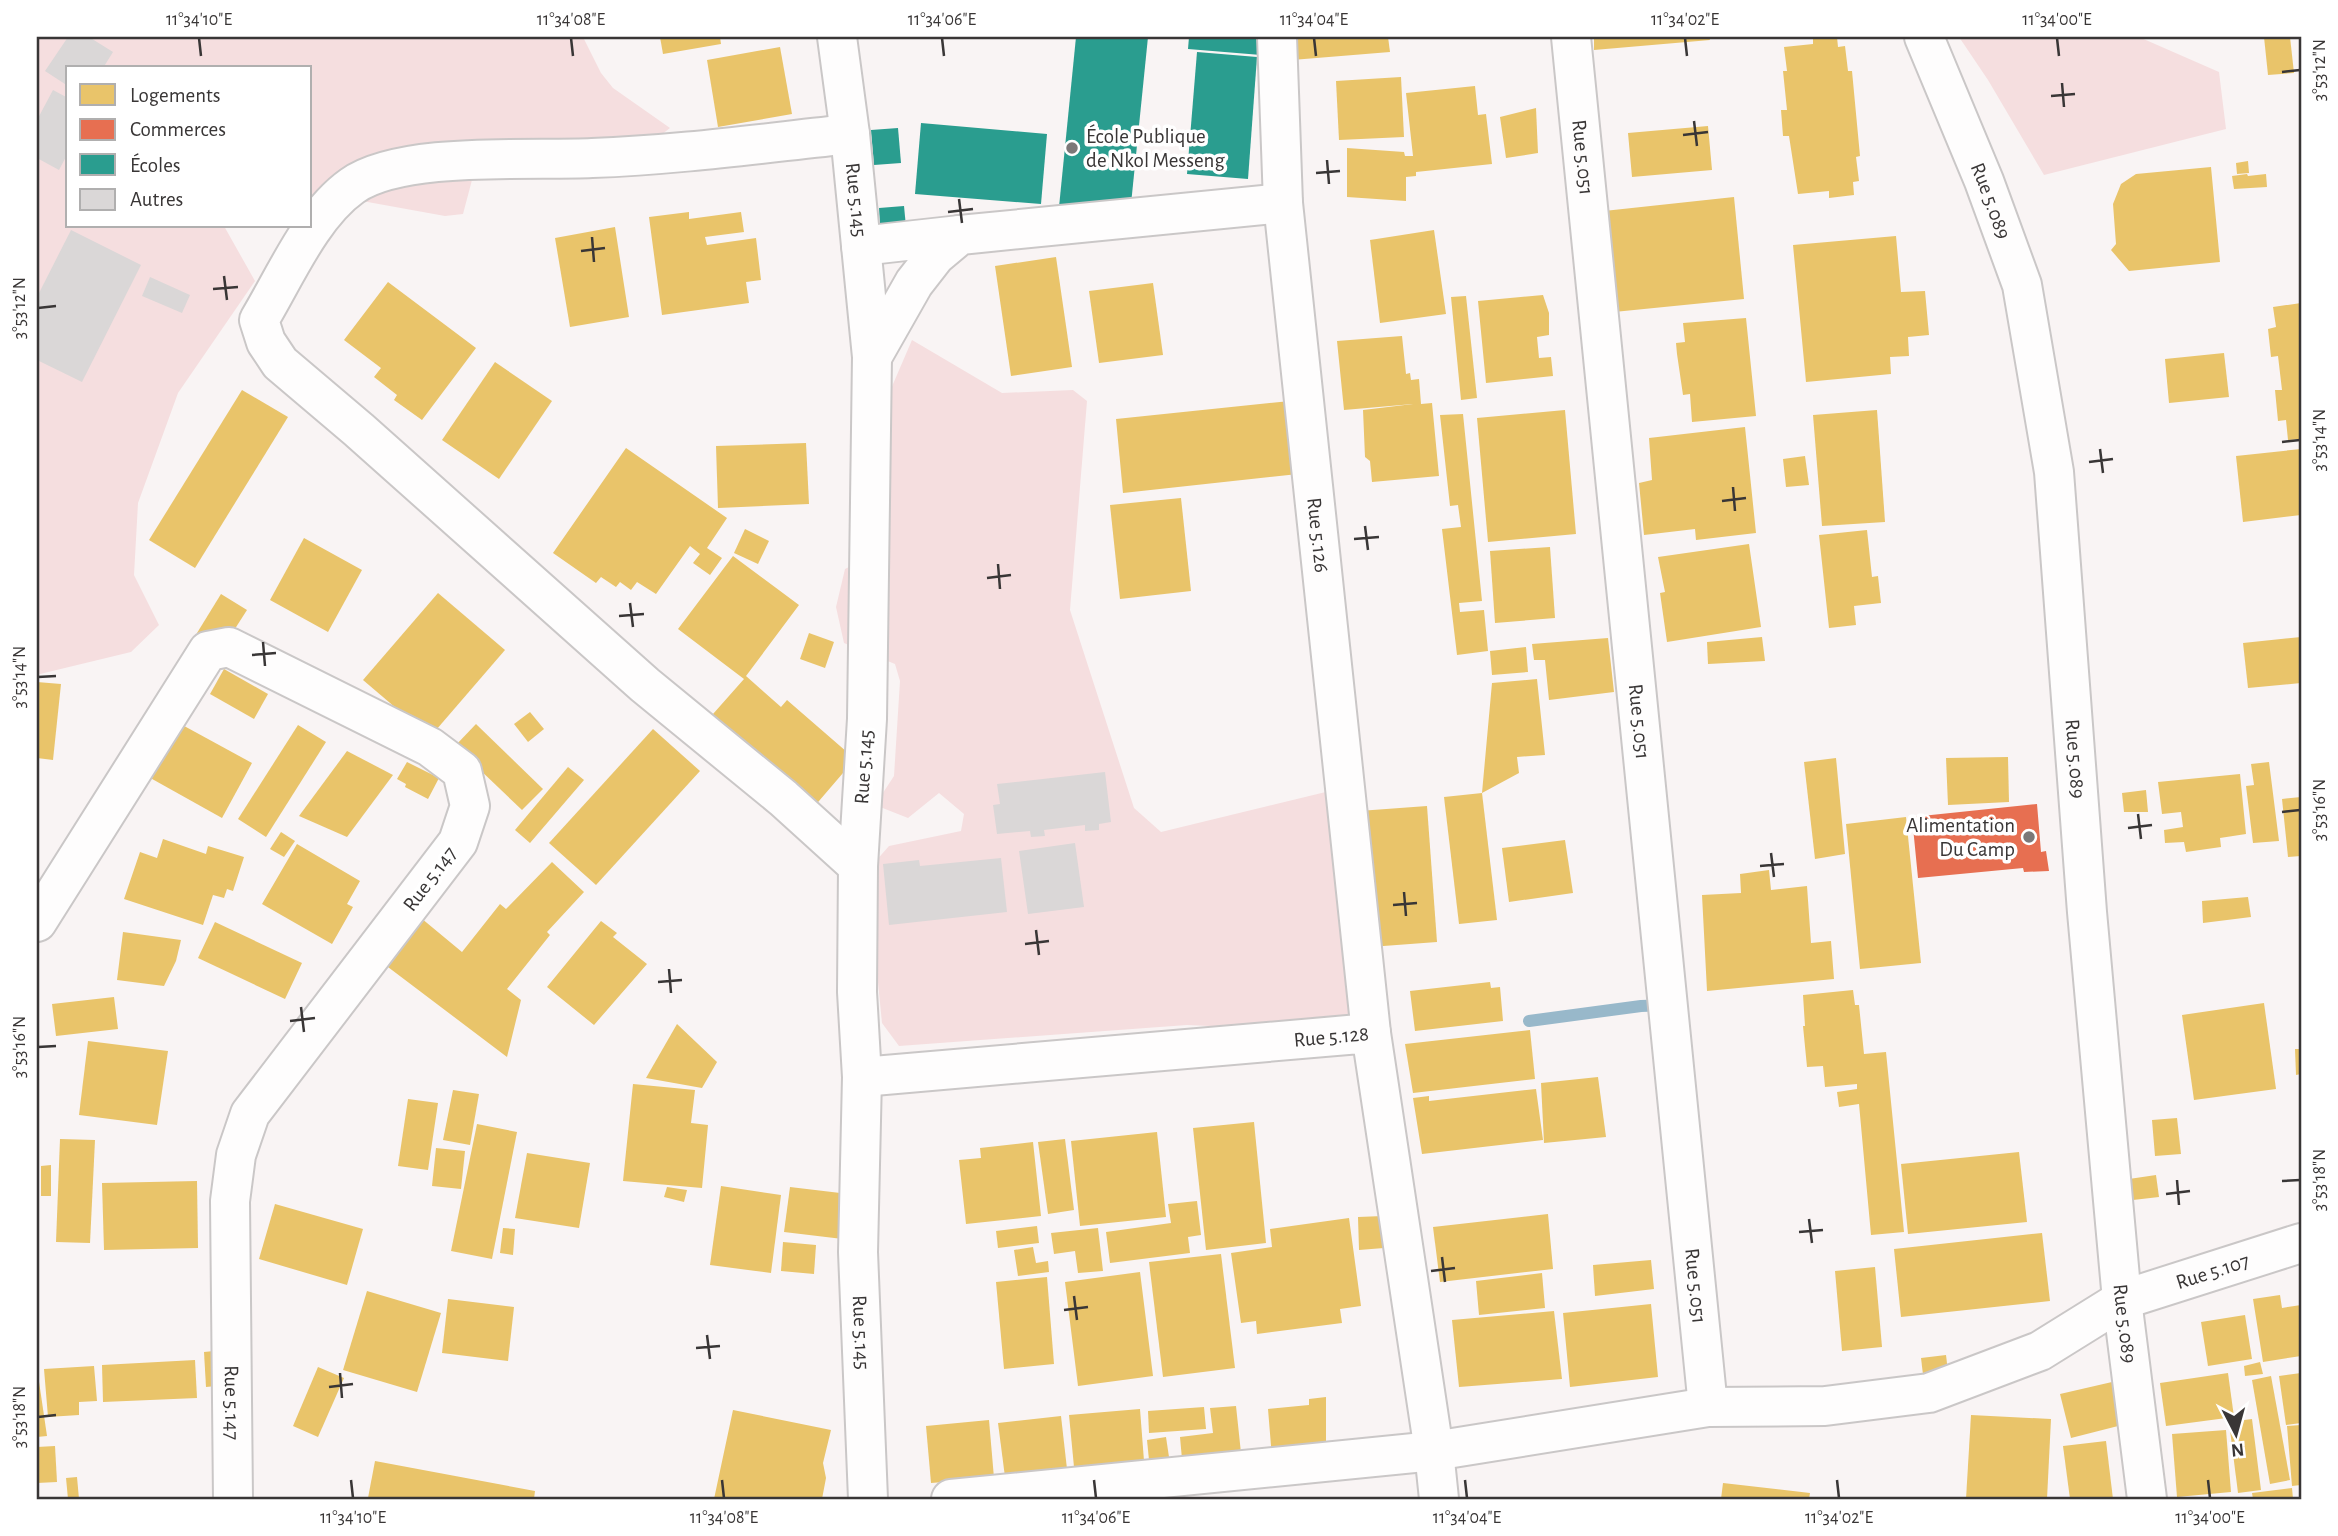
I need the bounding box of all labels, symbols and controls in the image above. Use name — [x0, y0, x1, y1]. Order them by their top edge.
text: 11°34'10"E — [166, 11, 232, 29]
text: 11°34'08"E — [537, 11, 606, 29]
text: 11°34'06"E — [908, 11, 977, 29]
text: 11°34'04"E — [1280, 11, 1349, 29]
text: 11°34'02"E — [1651, 11, 1719, 29]
text: 11°34'00"E — [2022, 11, 2092, 29]
text: 3°53'12"N — [2311, 39, 2329, 101]
legend — [66, 66, 312, 228]
text: Logements — [130, 85, 220, 106]
text: Commerces — [130, 119, 226, 140]
street label: Rue 5.051 — [1569, 119, 1597, 196]
place label: École Publique de Nkol Messeng — [1086, 124, 1225, 171]
marker: École Publique de Nkol Messeng — [1064, 140, 1080, 156]
text: Écoles — [130, 153, 181, 176]
street label: Rue 5.089 — [1967, 160, 2015, 242]
street label: Rue 5.145 — [842, 162, 871, 238]
text: Autres — [130, 189, 183, 210]
text: 3°53'12"N — [11, 277, 29, 339]
text: 3°53'14"N — [2311, 409, 2329, 471]
street label: Rue 5.126 — [1304, 496, 1333, 574]
text: 3°53'14"N — [11, 646, 29, 708]
street label: Rue 5.051 — [1625, 683, 1654, 760]
street label: Rue 5.089 — [2062, 718, 2089, 799]
street label: Rue 5.145 — [851, 729, 877, 805]
text: 3°53'16"N — [2311, 779, 2329, 841]
place label: Alimentation Du Camp — [1906, 815, 2015, 860]
marker: Alimentation Du Camp — [2021, 829, 2037, 845]
street label: Rue 5.147 — [399, 843, 461, 915]
text: 3°53'16"N — [11, 1016, 29, 1078]
street label: Rue 5.128 — [1293, 1023, 1370, 1050]
text: 3°53'18"N — [2311, 1149, 2329, 1211]
street label: Rue 5.051 — [1682, 1247, 1710, 1325]
street label: Rue 5.107 — [2173, 1250, 2252, 1293]
street label: Rue 5.089 — [2110, 1283, 2140, 1364]
street label: Rue 5.145 — [849, 1295, 873, 1370]
street label: Rue 5.147 — [221, 1365, 243, 1440]
text: 3°53'18"N — [11, 1386, 29, 1448]
north arrow — [2202, 1400, 2272, 1470]
text: N — [2230, 1439, 2245, 1460]
text: 11°34'10"E — [320, 1509, 386, 1527]
text: 11°34'08"E — [690, 1509, 759, 1527]
text: 11°34'06"E — [1062, 1509, 1131, 1527]
text: 11°34'04"E — [1433, 1509, 1502, 1527]
text: 11°34'02"E — [1805, 1509, 1873, 1527]
text: 11°34'00"E — [2175, 1509, 2245, 1527]

